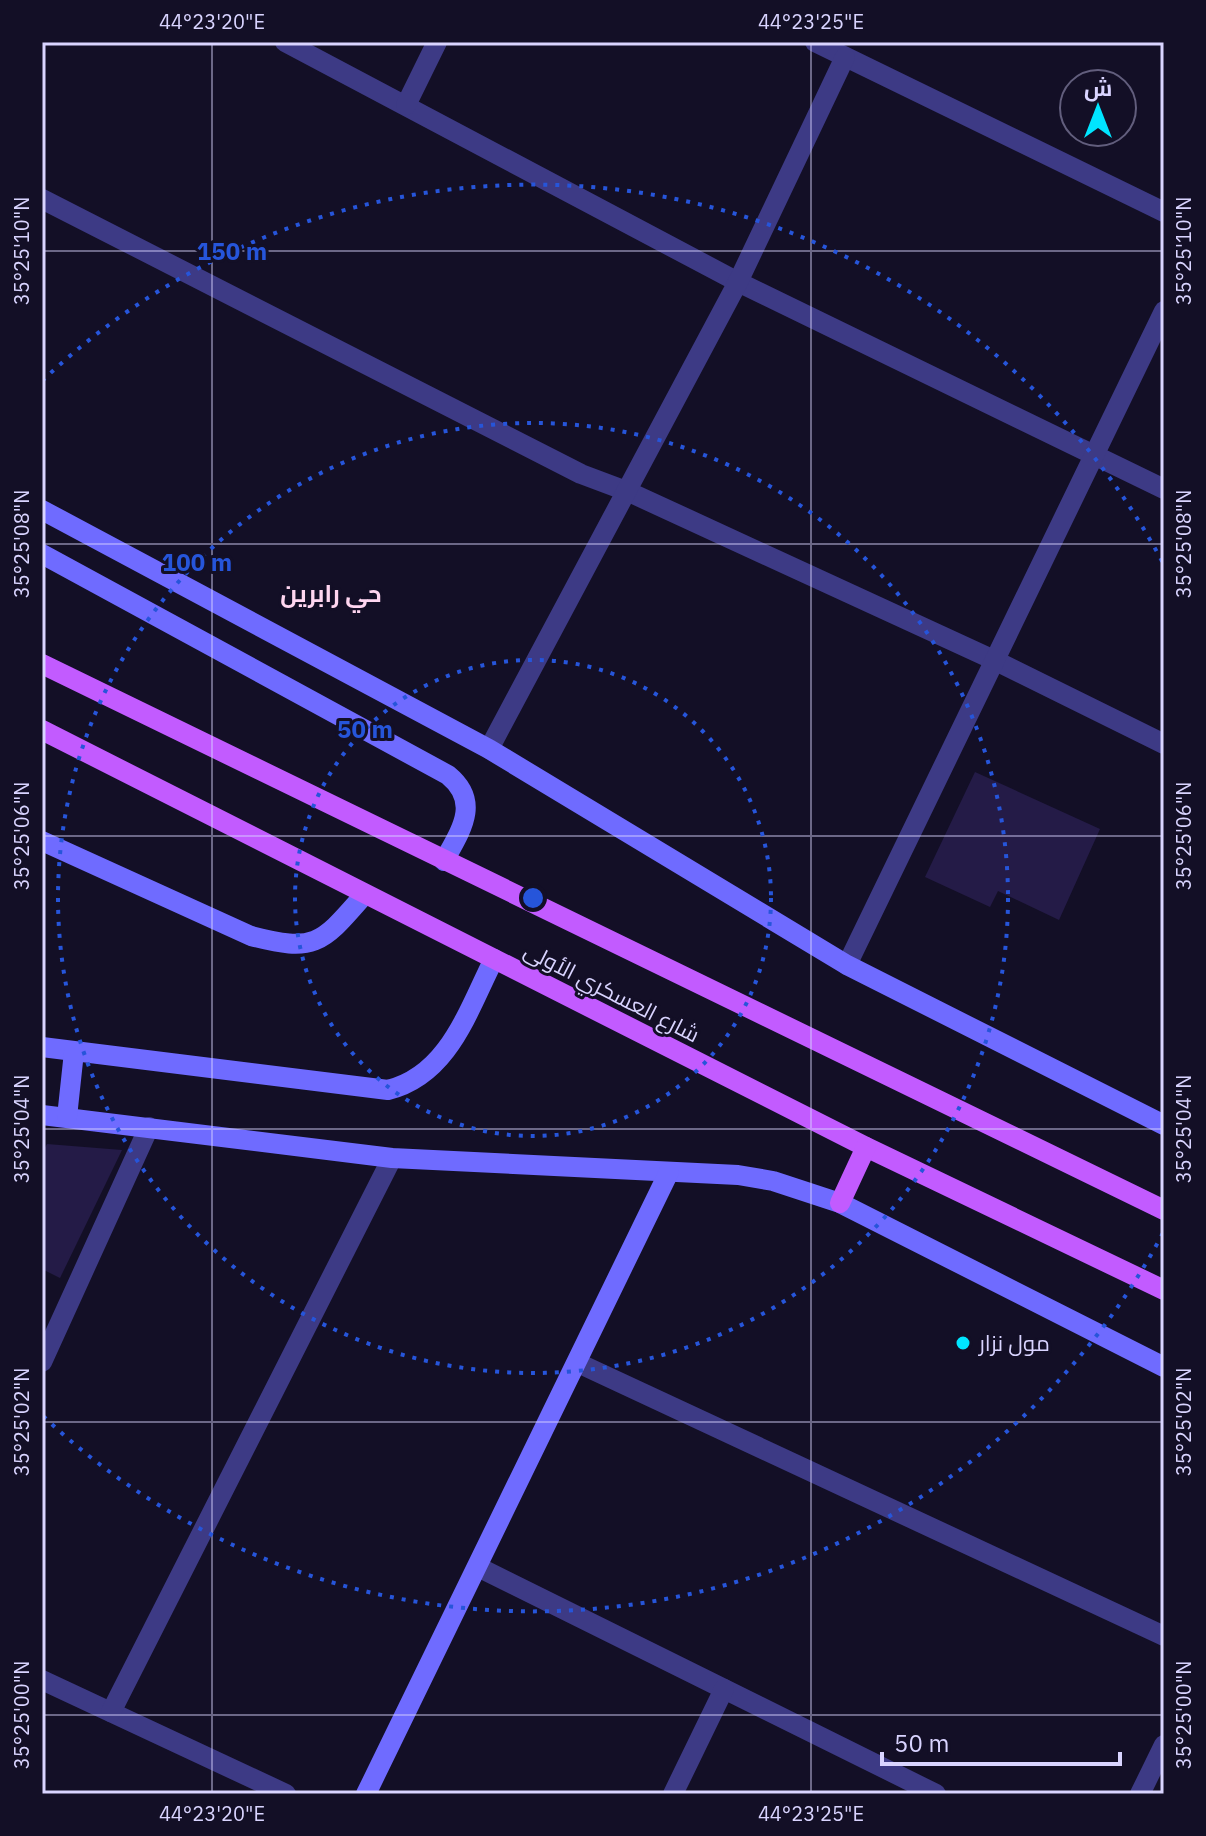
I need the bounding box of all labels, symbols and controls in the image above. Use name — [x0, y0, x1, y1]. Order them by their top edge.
text: 44°23'20"E — [159, 8, 265, 35]
text: 44°23'25"E — [758, 8, 864, 35]
north arrow — [1058, 68, 1138, 148]
text: ش — [1084, 73, 1112, 102]
text: 35°25'10"N — [8, 197, 35, 305]
text: 35°25'10"N — [1170, 197, 1197, 305]
text: 150 m — [197, 235, 267, 267]
text: 35°25'08"N — [8, 490, 35, 598]
text: 35°25'08"N — [1170, 490, 1197, 598]
text: 100 m — [162, 546, 232, 578]
district label: حي رابرين — [280, 577, 382, 613]
text: 50 m — [337, 713, 393, 745]
text: 35°25'06"N — [8, 782, 35, 890]
text: 35°25'06"N — [1170, 782, 1197, 890]
centre of rings — [519, 884, 547, 912]
street label: شارع العسكري الأولى — [518, 935, 705, 1051]
text: 35°25'04"N — [8, 1075, 35, 1183]
text: 35°25'04"N — [1170, 1075, 1197, 1183]
place label: مول نزار — [977, 1328, 1050, 1357]
marker: مول نزار — [954, 1334, 972, 1352]
text: 35°25'02"N — [8, 1368, 35, 1476]
text: 35°25'02"N — [1170, 1368, 1197, 1476]
text: 35°25'00"N — [8, 1661, 35, 1769]
text: 35°25'00"N — [1170, 1661, 1197, 1769]
scale bar — [882, 1716, 1120, 1766]
text: 50 m — [894, 1727, 949, 1759]
text: 44°23'20"E — [159, 1800, 265, 1827]
text: 44°23'25"E — [758, 1800, 864, 1827]

